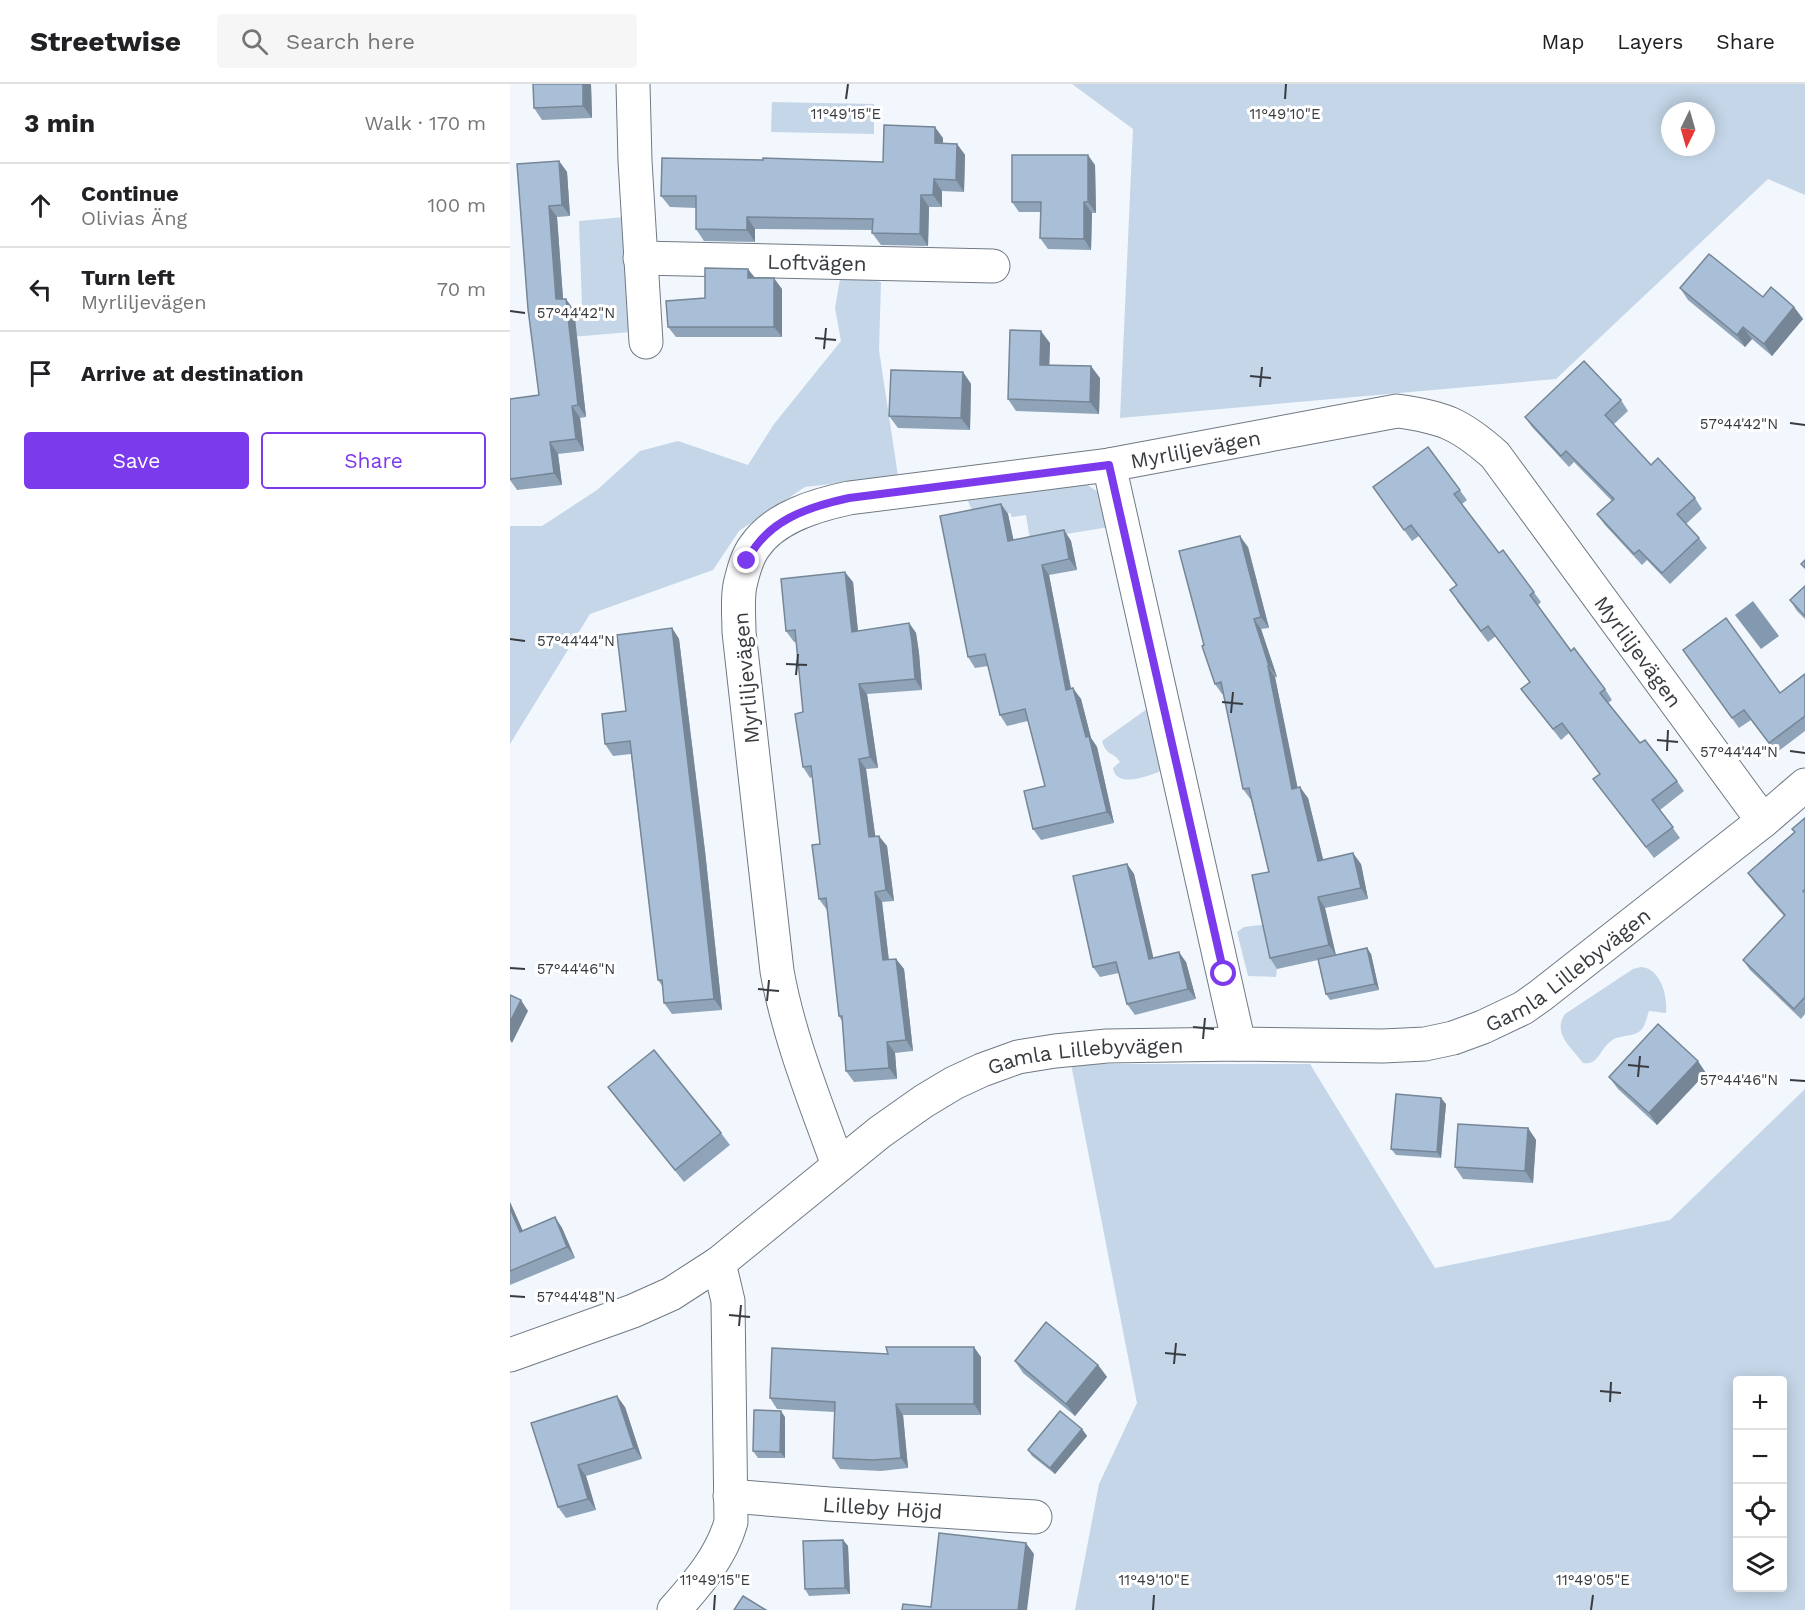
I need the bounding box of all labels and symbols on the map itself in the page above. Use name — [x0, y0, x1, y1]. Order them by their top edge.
north arrow — [1661, 102, 1715, 156]
text: 11°49'15"E — [811, 105, 881, 123]
text: 11°49'10"E — [1250, 105, 1320, 123]
street label: Loftvägen — [767, 248, 867, 276]
text: 57°44'42"N — [537, 304, 615, 322]
text: 57°44'42"N — [1700, 415, 1778, 433]
street label: Myrliljevägen — [1128, 424, 1263, 473]
route end — [733, 547, 759, 573]
street label: Myrliljevägen — [1590, 591, 1688, 712]
street label: Myrliljevägen — [728, 611, 764, 745]
text: 57°44'44"N — [537, 632, 615, 650]
text: 57°44'44"N — [1700, 743, 1778, 761]
street label: Gamla Lillebyvägen — [1481, 902, 1655, 1037]
text: 57°44'46"N — [537, 960, 615, 978]
route start — [1210, 960, 1236, 986]
street label: Gamla Lillebyvägen — [984, 1032, 1183, 1080]
text: 57°44'46"N — [1700, 1071, 1778, 1089]
text: 57°44'48"N — [537, 1288, 615, 1306]
street label: Lilleby Höjd — [822, 1491, 943, 1524]
text: 11°49'15"E — [680, 1571, 750, 1589]
text: 11°49'10"E — [1119, 1571, 1189, 1589]
text: 11°49'05"E — [1556, 1571, 1630, 1589]

